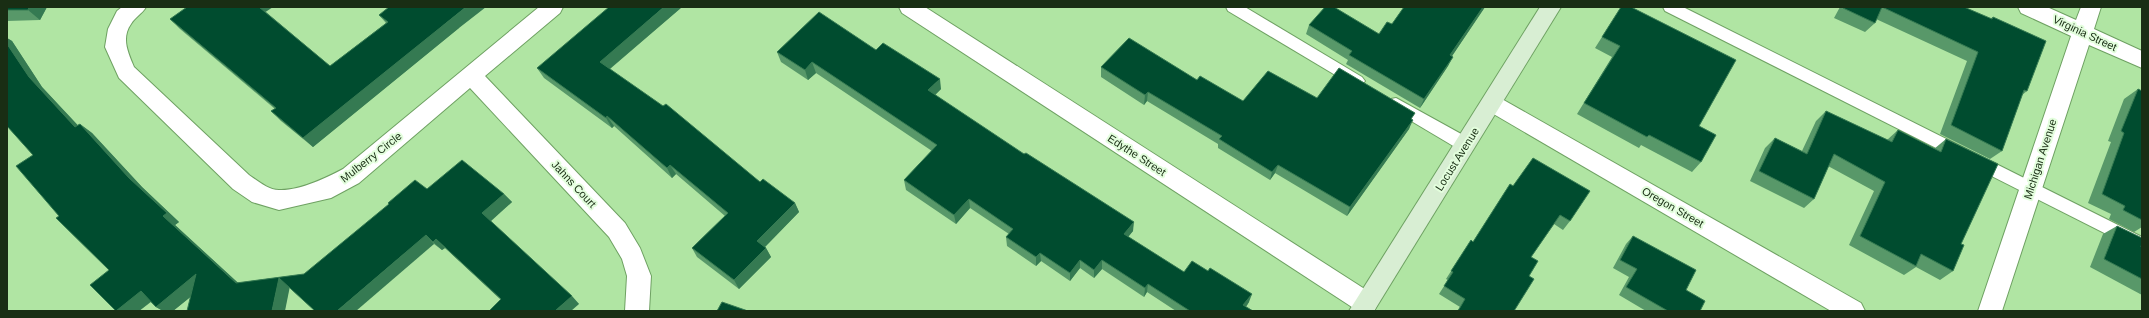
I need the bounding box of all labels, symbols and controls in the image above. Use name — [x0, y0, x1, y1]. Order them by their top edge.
street label: Virginia Street — [2051, 13, 2119, 53]
street label: Michigan Avenue — [2021, 117, 2059, 201]
street label: Locust Avenue — [1433, 125, 1481, 193]
street label: Mulberry Circle — [338, 130, 404, 184]
street label: Edythe Street — [1106, 132, 1168, 178]
street label: Jahns Court — [549, 158, 599, 210]
street label: Oregon Street — [1640, 185, 1706, 229]

